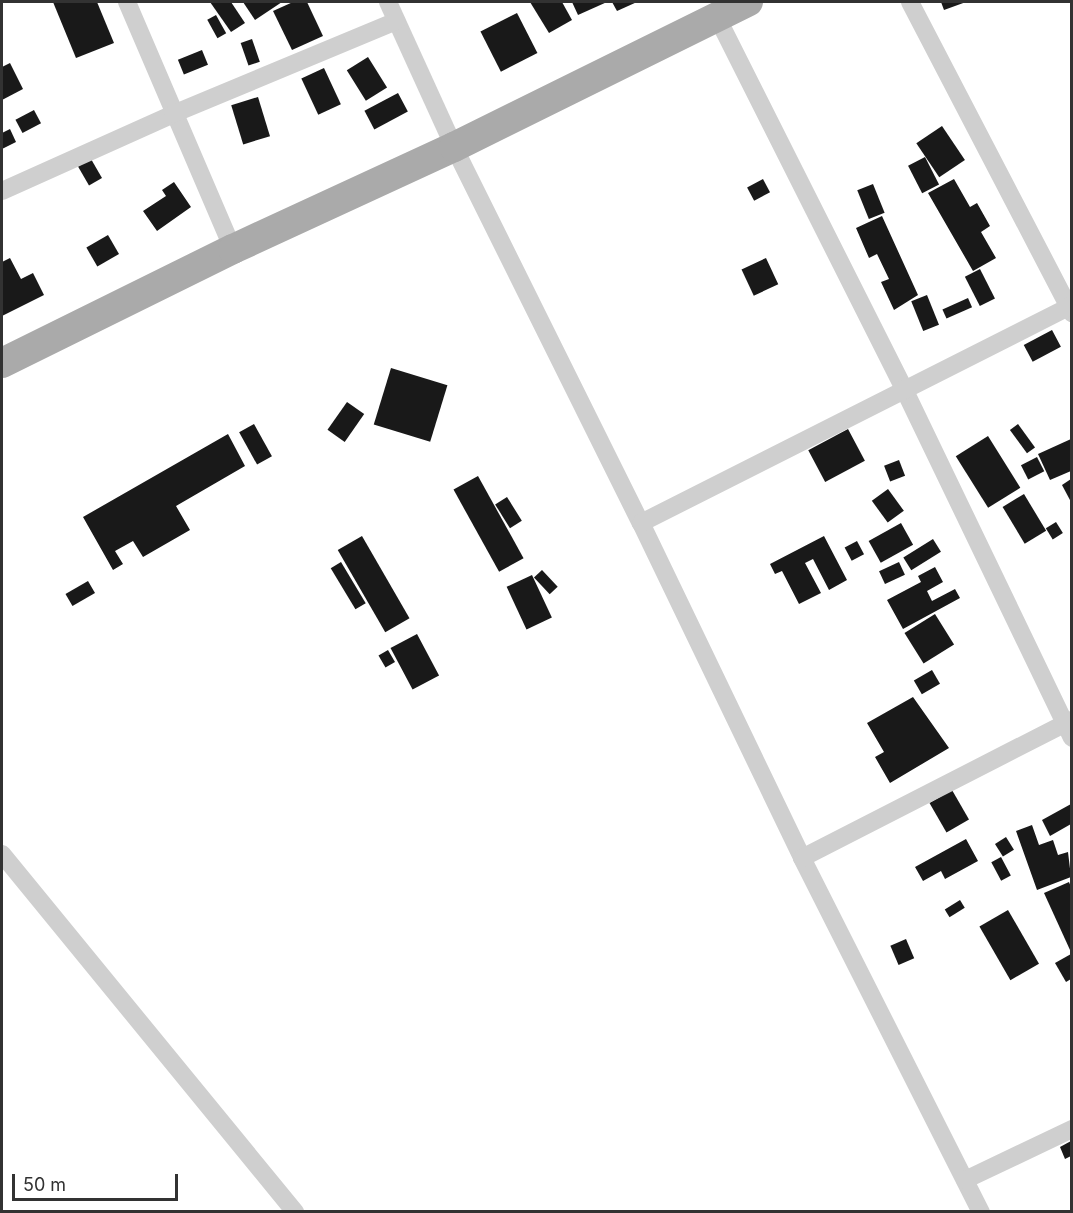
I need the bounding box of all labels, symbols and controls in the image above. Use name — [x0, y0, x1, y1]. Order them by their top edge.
scale bar — [15, 1162, 182, 1200]
text: 50 m — [23, 1174, 66, 1195]

